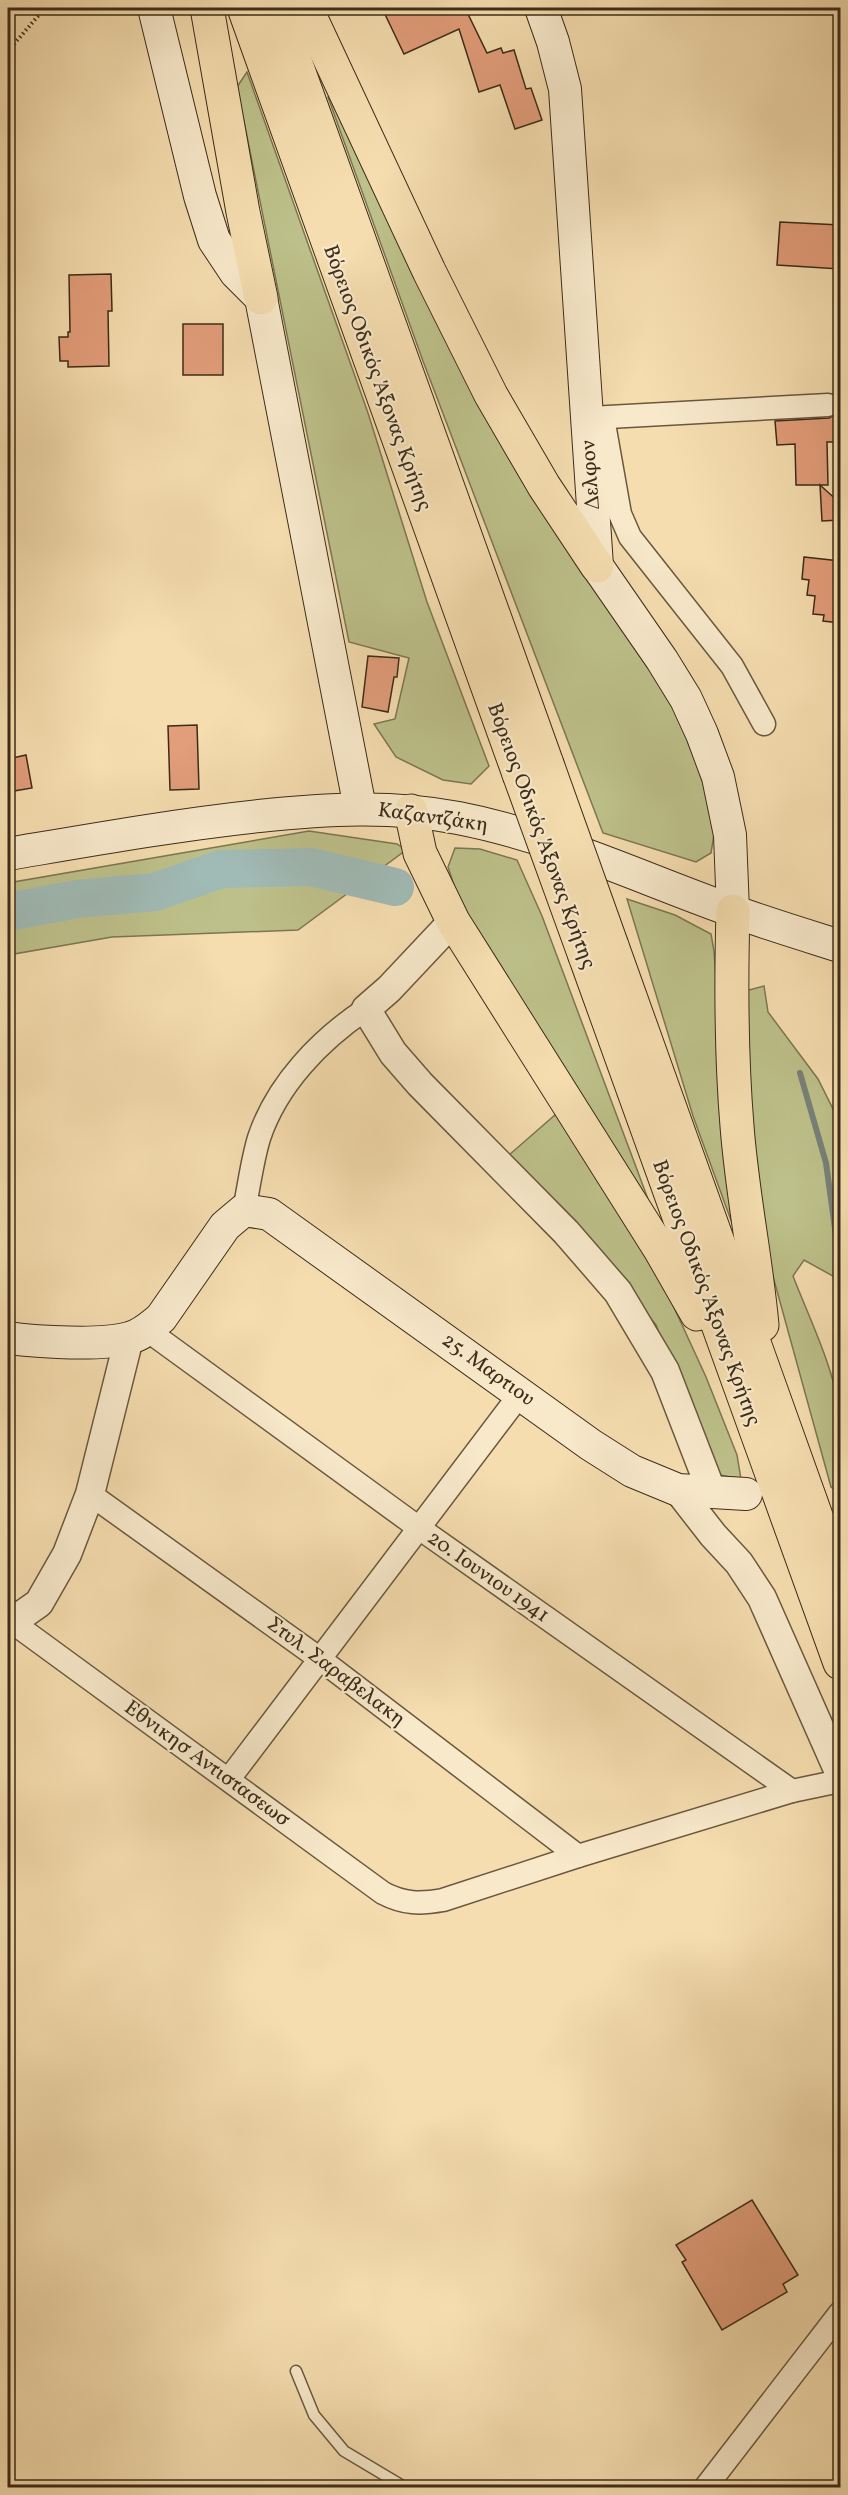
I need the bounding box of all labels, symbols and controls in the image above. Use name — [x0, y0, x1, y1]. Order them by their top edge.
street label: Βόρειος Οδικός Άξονας Κρήτης — [315, 241, 439, 515]
street label: Δελφον — [574, 439, 608, 511]
street label: Βόρειος Οδικός Άξονας Κρήτης — [479, 699, 603, 973]
street label: Καζαντζάκη — [376, 796, 490, 840]
street label: Βόρειος Οδικός Άξονας Κρήτης — [644, 1156, 768, 1430]
street label: 25. Μαρτιου — [436, 1326, 540, 1414]
street label: 20. Ιουνιου 1941 — [421, 1524, 555, 1630]
street label: Στυλ. Σαραβελακη — [261, 1610, 411, 1734]
street label: Εθνικησ Αντιστασεωσ — [118, 1694, 296, 1834]

